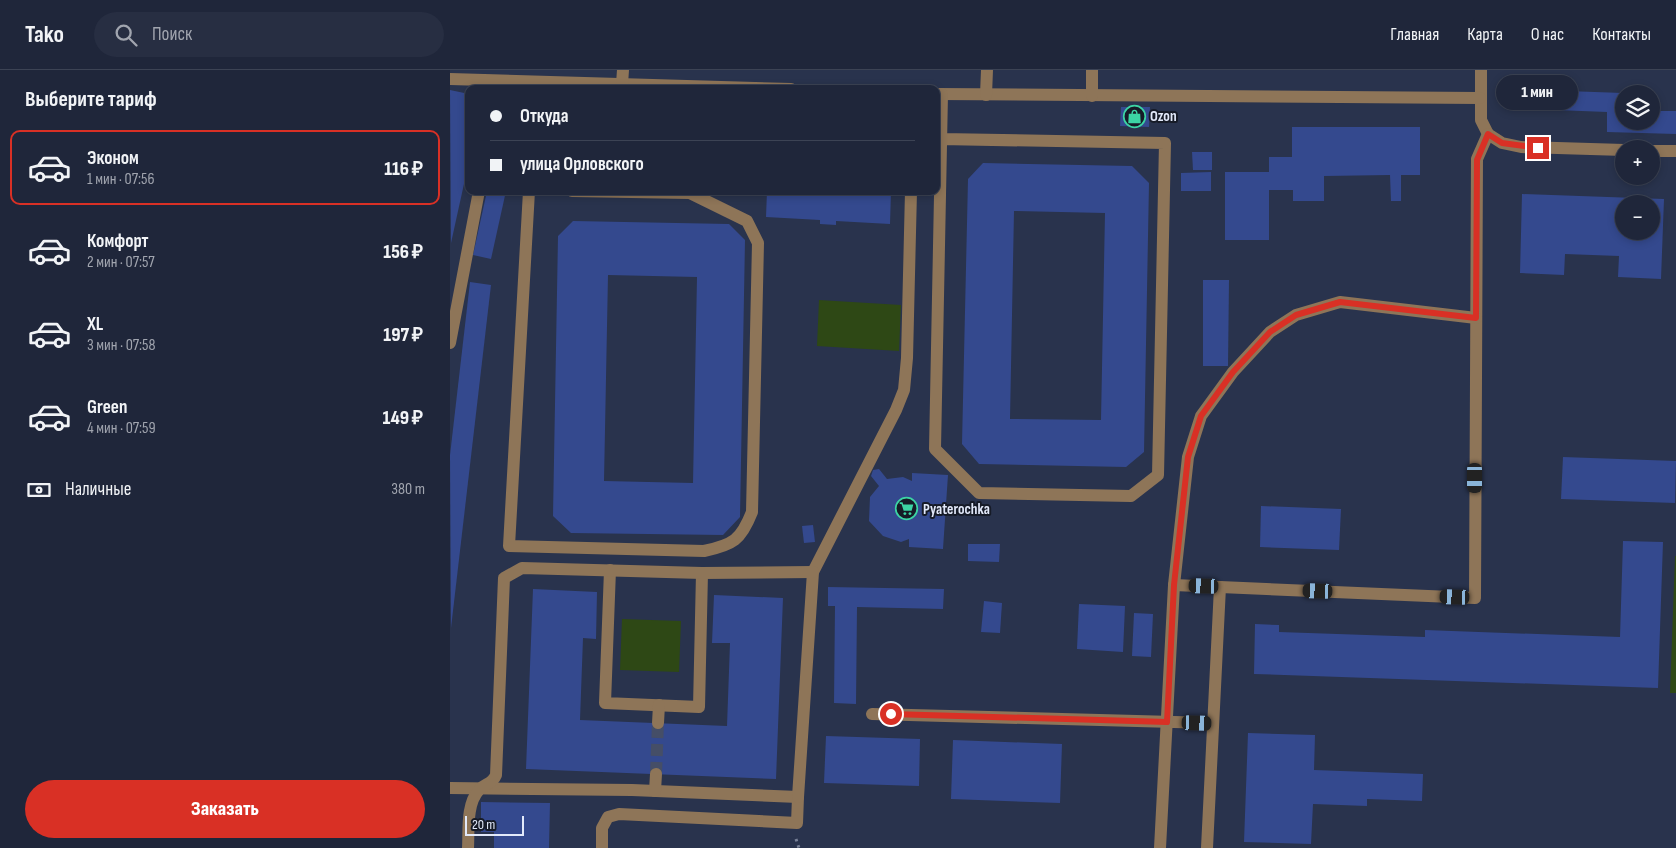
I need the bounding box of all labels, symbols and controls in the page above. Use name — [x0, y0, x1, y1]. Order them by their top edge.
search box — [94, 12, 444, 57]
text: Tako — [25, 20, 64, 49]
icon: search — [112, 21, 140, 49]
text: Поиск — [152, 23, 192, 46]
text: Главная — [1390, 24, 1439, 45]
text: Карта — [1467, 24, 1503, 45]
text: О нас — [1531, 24, 1564, 45]
text: Контакты — [1592, 24, 1651, 45]
callout: 1 мин — [1497, 75, 1579, 110]
text: 1 мин — [1521, 83, 1553, 102]
map controls — [1615, 85, 1660, 240]
button: layers — [1615, 85, 1660, 130]
text: Выберите тариф — [25, 86, 157, 113]
shop icon: Ozon — [1122, 104, 1146, 128]
text: Откуда — [520, 105, 569, 128]
place label: Ozon — [1150, 107, 1177, 126]
route end — [1527, 137, 1549, 159]
button: + — [1615, 140, 1660, 185]
icon: car — [27, 145, 72, 190]
text: Эконом — [87, 147, 139, 170]
text: улица Орловского — [520, 153, 644, 176]
text: 116 ₽ — [384, 158, 423, 181]
text: 1 мин · 07:56 — [87, 170, 154, 189]
button: − — [1615, 195, 1660, 240]
icon: car — [27, 228, 72, 273]
text: Комфорт — [87, 230, 149, 253]
text: 156 ₽ — [383, 241, 423, 264]
text: 2 мин · 07:57 — [87, 253, 155, 272]
icon: car — [27, 311, 72, 356]
text: XL — [87, 313, 103, 336]
text: 197 ₽ — [383, 324, 423, 347]
text: 3 мин · 07:58 — [87, 336, 156, 355]
icon: car — [27, 394, 72, 439]
text: Green — [87, 396, 127, 419]
text: 149 ₽ — [382, 407, 423, 430]
text: 4 мин · 07:59 — [87, 419, 156, 438]
car — [1467, 463, 1482, 493]
icon: cash — [25, 476, 53, 504]
text: Наличные — [65, 478, 131, 501]
text: 380 m — [391, 480, 425, 499]
supermarket icon: Pyaterochka — [895, 497, 919, 521]
place label: Pyaterochka — [923, 500, 990, 519]
car — [1188, 578, 1219, 594]
car — [1302, 583, 1333, 599]
car — [1439, 589, 1470, 605]
route start — [880, 703, 902, 725]
car — [1181, 715, 1212, 731]
button: Заказать — [25, 780, 425, 838]
scale bar — [465, 813, 524, 836]
text: 20 m — [472, 816, 495, 833]

